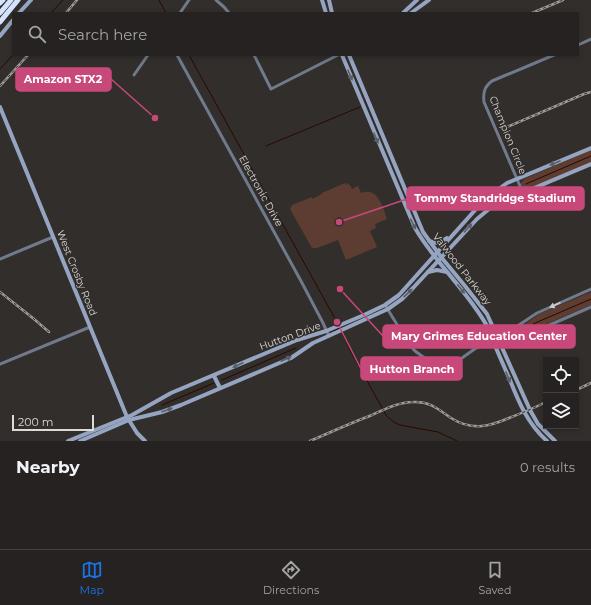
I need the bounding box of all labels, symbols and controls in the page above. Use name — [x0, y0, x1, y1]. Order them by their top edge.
search box — [12, 12, 579, 56]
icon: search — [26, 23, 48, 45]
text: Search here — [58, 25, 147, 44]
callout: Amazon STX2 — [16, 68, 111, 91]
one-way arrow — [348, 69, 354, 81]
text: Amazon STX2 — [23, 72, 103, 86]
street label: Champion Circle — [486, 94, 530, 176]
one-way arrow — [374, 132, 380, 144]
street label: Electronic Drive — [236, 153, 286, 229]
one-way arrow — [550, 160, 561, 166]
callout: Tommy Standridge Stadium — [407, 187, 584, 210]
text: Tommy Standridge Stadium — [414, 191, 576, 205]
one-way arrow — [410, 218, 416, 230]
one-way arrow — [463, 223, 472, 233]
street label: West Crosby Road — [54, 228, 100, 318]
street label: Valwood Parkway — [430, 230, 495, 308]
one-way arrow — [457, 284, 465, 295]
one-way arrow — [403, 288, 413, 298]
one-way arrow — [550, 302, 561, 308]
street label: Hutton Drive — [257, 319, 323, 353]
callout: Mary Grimes Education Center — [383, 325, 575, 348]
text: Mary Grimes Education Center — [391, 329, 567, 343]
one-way arrow — [281, 356, 292, 362]
callout: Hutton Branch — [361, 357, 462, 380]
map controls — [543, 357, 579, 429]
button: locate — [543, 357, 579, 393]
text: Hutton Branch — [370, 362, 454, 376]
one-way arrow — [231, 363, 243, 369]
one-way arrow — [505, 371, 511, 382]
button: layers — [543, 393, 579, 429]
one-way arrow — [161, 407, 173, 413]
scale bar — [12, 413, 94, 432]
text: 200 m — [18, 415, 53, 429]
text: Nearby — [16, 457, 80, 477]
text: 0 results — [520, 459, 575, 475]
tab: Map — [80, 559, 104, 597]
tab: Directions — [263, 559, 319, 597]
tab: Saved — [478, 559, 511, 597]

